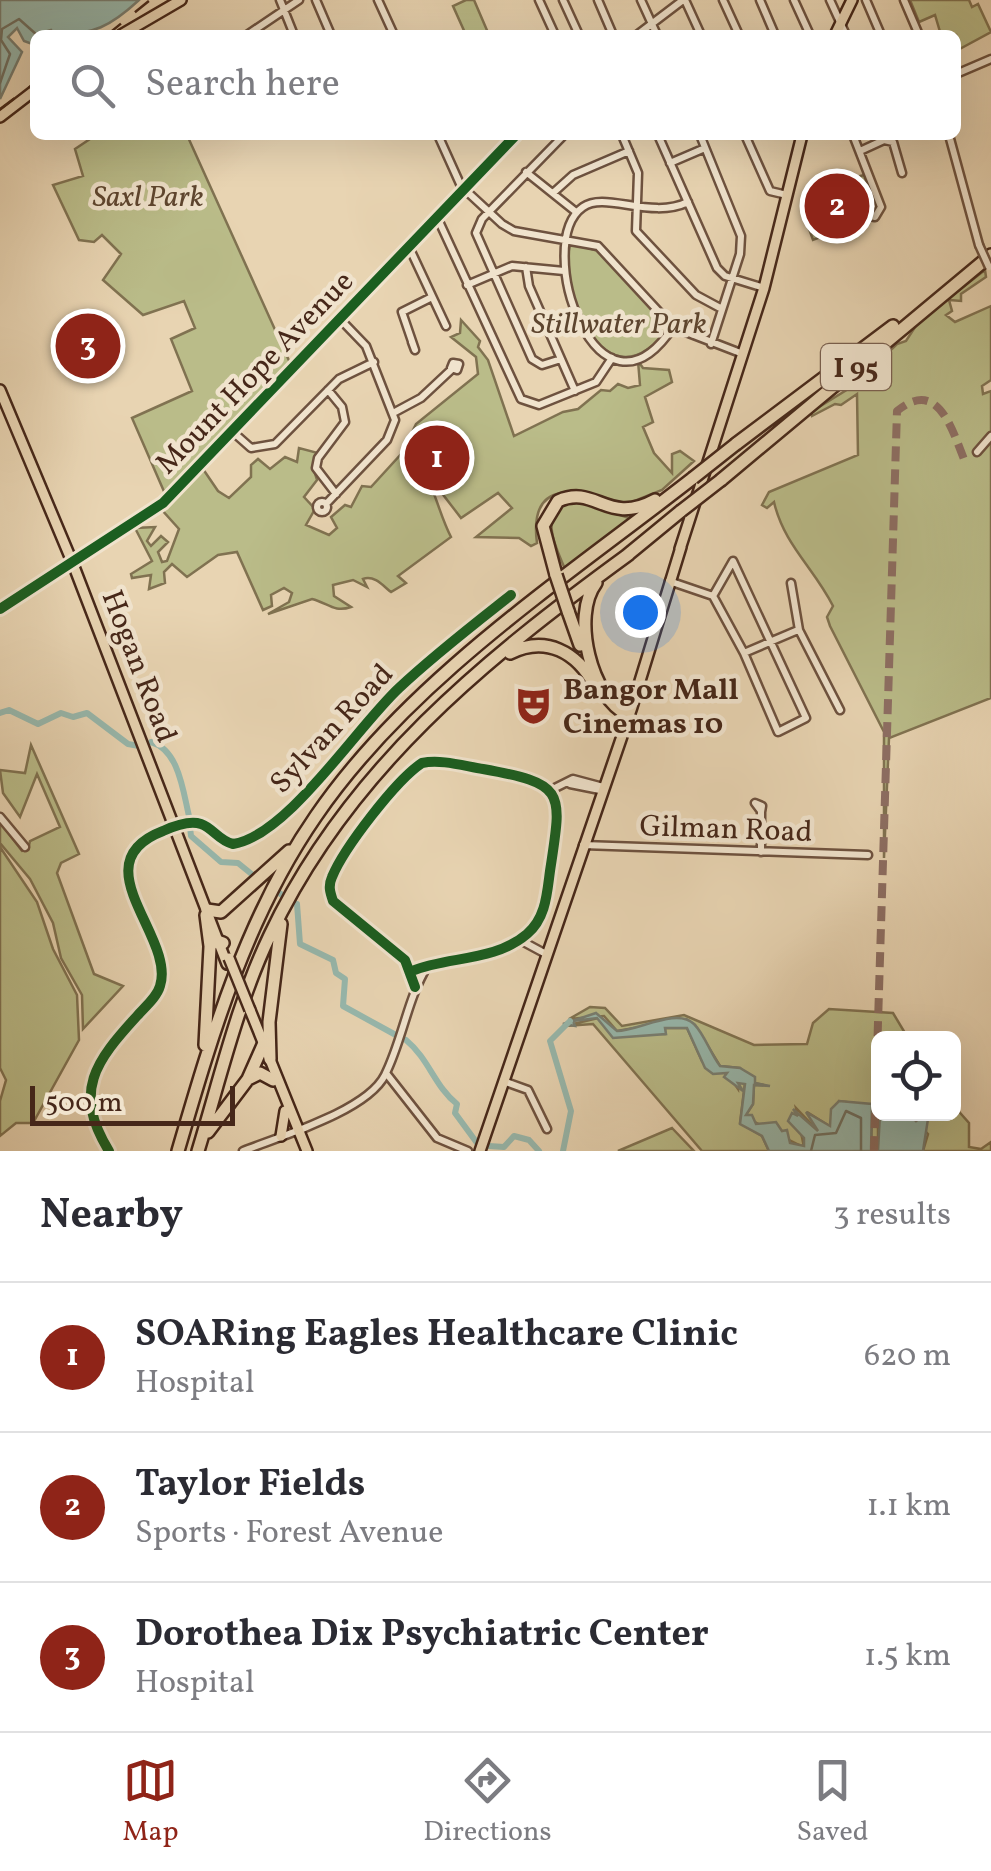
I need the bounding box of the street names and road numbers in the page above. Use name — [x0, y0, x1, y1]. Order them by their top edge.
street label: Mount Hope Avenue — [147, 262, 364, 485]
road number: I 95 — [821, 344, 891, 390]
street label: Hogan Road — [90, 584, 186, 749]
street label: Sylvan Road — [261, 655, 404, 804]
street label: Gilman Road — [639, 806, 813, 854]

